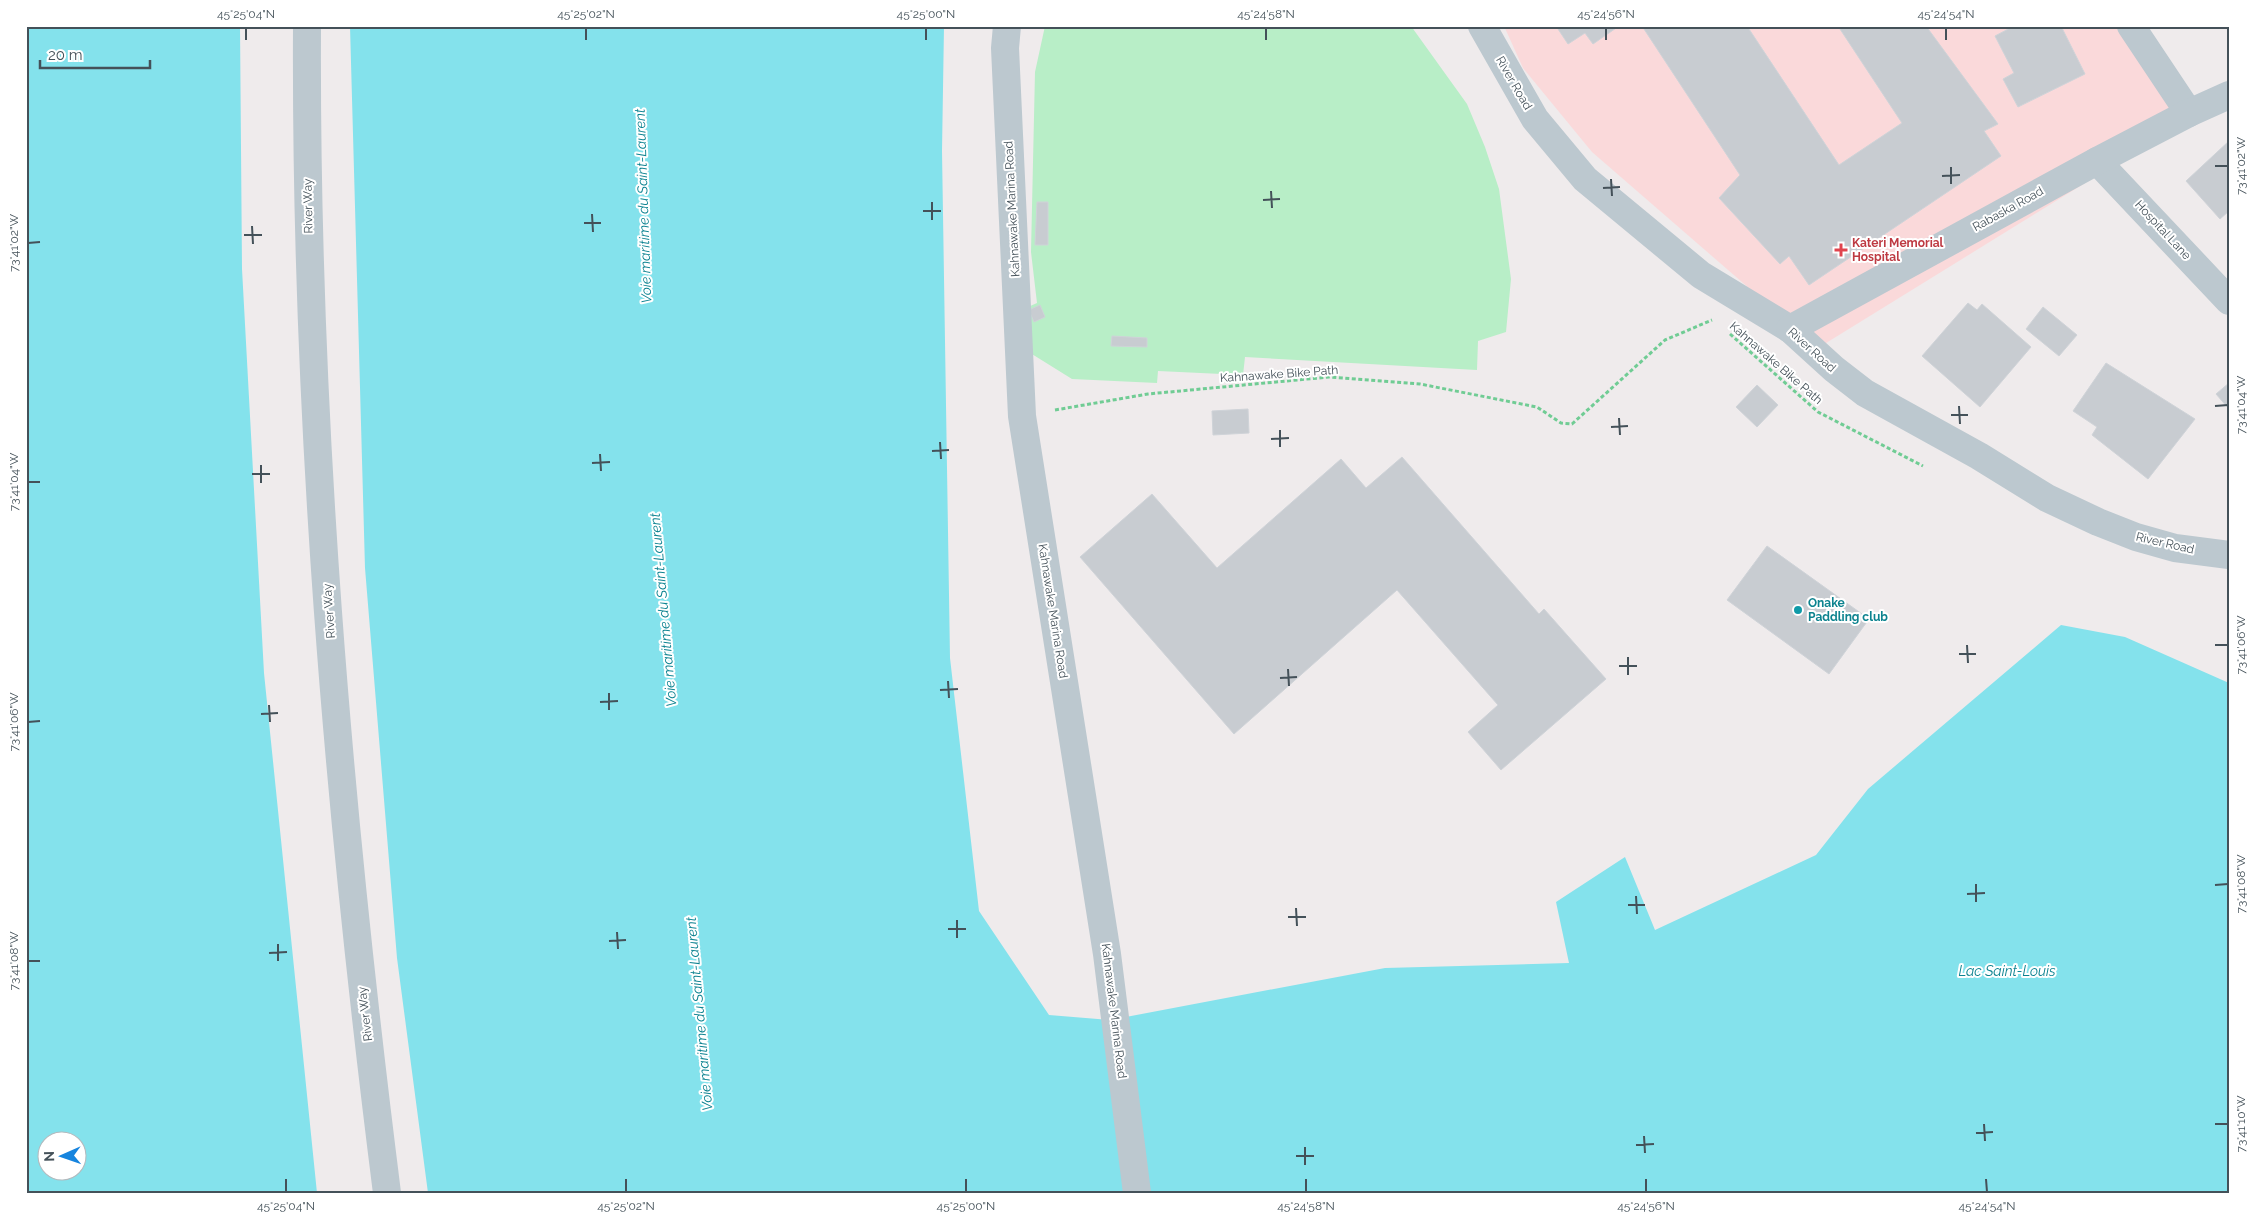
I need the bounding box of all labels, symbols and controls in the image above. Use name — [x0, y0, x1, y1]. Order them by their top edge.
text: 45°25'04"N — [217, 7, 275, 21]
text: 45°25'02"N — [557, 7, 615, 21]
text: 45°25'00"N — [897, 7, 955, 21]
text: 45°24'58"N — [1237, 7, 1295, 21]
text: 45°24'56"N — [1577, 7, 1635, 21]
text: 45°24'54"N — [1918, 7, 1974, 21]
scale bar — [40, 38, 150, 70]
text: 20 m — [48, 46, 83, 64]
street label: River Road — [1493, 54, 1535, 112]
water label: Voie maritime du Saint-Laurent — [632, 108, 654, 304]
text: 73°41'02"W — [2234, 136, 2248, 195]
street label: Kahnawake Marina Road — [1001, 141, 1023, 277]
street label: River Way — [301, 178, 315, 234]
street label: Rabaska Road — [1970, 184, 2046, 234]
street label: Hospital Lane — [2132, 198, 2194, 262]
text: 73°41'02"W — [7, 213, 21, 272]
place label: Kateri Memorial Hospital — [1852, 236, 1944, 264]
marker: Kateri Memorial Hospital — [1834, 243, 1848, 257]
street label: Kahnawake Bike Path — [1727, 319, 1825, 407]
street label: River Road — [1785, 325, 1839, 375]
street label: Kahnawake Bike Path — [1219, 363, 1339, 385]
text: 73°41'04"W — [2234, 375, 2248, 434]
text: 73°41'04"W — [7, 452, 21, 511]
water label: Voie maritime du Saint-Laurent — [646, 512, 679, 708]
street label: River Road — [2134, 529, 2196, 557]
street label: Kahnawake Marina Road — [1035, 543, 1071, 679]
street label: River Way — [320, 583, 338, 639]
place label: Onake Paddling club — [1808, 596, 1888, 624]
marker: Onake Paddling club — [1792, 604, 1804, 616]
text: 73°41'06"W — [2234, 615, 2248, 675]
text: 73°41'06"W — [7, 692, 21, 752]
text: 73°41'08"W — [2234, 854, 2248, 913]
water label: Voie maritime du Saint-Laurent — [682, 916, 715, 1112]
text: 73°41'08"W — [7, 931, 21, 990]
street label: Kahnawake Marina Road — [1099, 943, 1129, 1079]
water label: Lac Saint-Louis — [1958, 963, 2056, 979]
street label: River Way — [355, 985, 375, 1042]
text: 73°41'10"W — [2234, 1095, 2248, 1153]
north arrow — [38, 1132, 88, 1182]
text: N — [41, 1151, 57, 1162]
text: 45°25'04"N — [257, 1199, 315, 1213]
text: 45°25'02"N — [597, 1199, 655, 1213]
text: 45°25'00"N — [937, 1199, 995, 1213]
text: 45°24'58"N — [1277, 1199, 1335, 1213]
text: 45°24'56"N — [1617, 1199, 1675, 1213]
text: 45°24'54"N — [1959, 1199, 2015, 1213]

